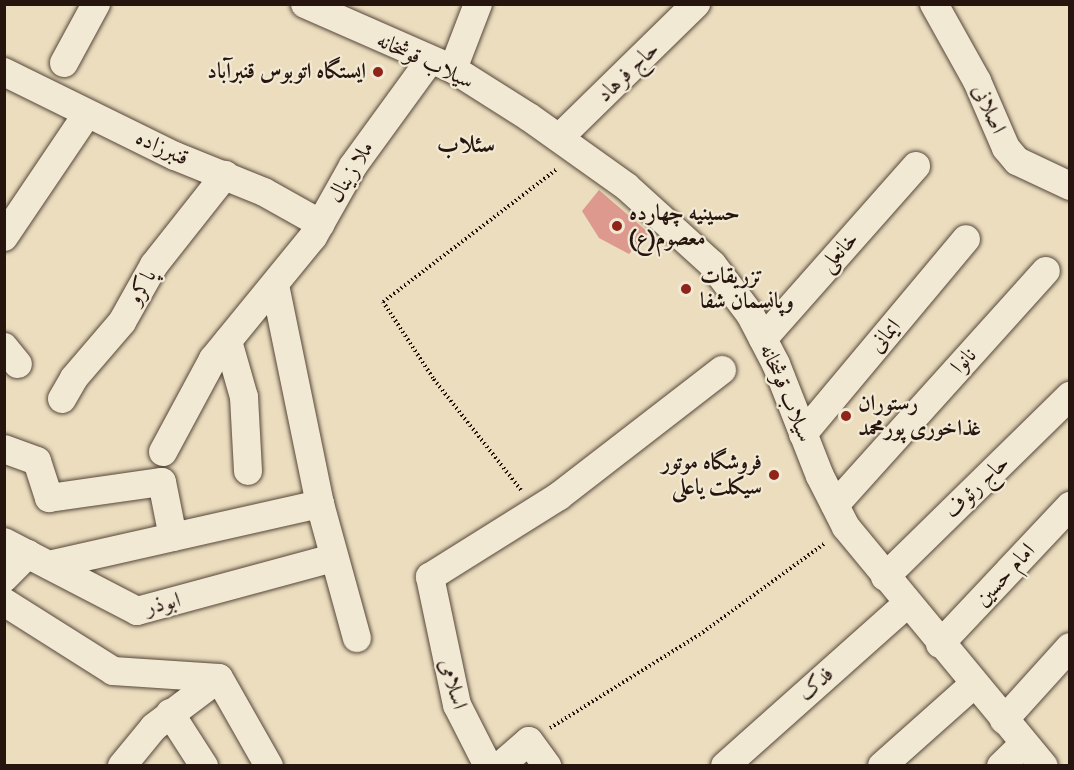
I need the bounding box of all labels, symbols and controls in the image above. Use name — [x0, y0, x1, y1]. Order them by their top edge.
street label: سیلاب قوشخانه — [372, 27, 478, 95]
street label: حاج فرهاد — [591, 36, 665, 108]
place label: ایستگاه اتوبوس قنبرآباد — [207, 59, 366, 85]
marker: ایستگاه اتوبوس قنبرآباد — [371, 65, 385, 79]
street label: اصلانی — [966, 80, 1012, 138]
street label: قنبرزاده — [131, 124, 193, 172]
district label: سئلاب — [437, 132, 495, 160]
street label: ملا زینال — [322, 136, 380, 208]
place label: حسینیه چهارده معصوم(ع) — [629, 200, 740, 252]
marker: حسینیه چهارده معصوم(ع) — [610, 219, 624, 233]
street label: خانعلی — [814, 226, 864, 278]
place label: تزریقات وپانسمان شفا — [700, 263, 794, 314]
street label: پاکرو — [121, 265, 163, 309]
marker: تزریقات وپانسمان شفا — [677, 280, 695, 298]
street label: ایمانی — [863, 314, 907, 358]
street label: سیلاب قوشخانه — [754, 340, 818, 446]
street label: نانوا — [946, 343, 982, 379]
place label: رستوران غذاخوری پورمحمد — [858, 390, 981, 442]
marker: رستوران غذاخوری پورمحمد — [839, 409, 853, 423]
place label: فروشگاه موتور سیکلت یاعلی — [661, 449, 762, 500]
street label: حاج رئوف — [939, 450, 1015, 524]
marker: فروشگاه موتور سیکلت یاعلی — [767, 468, 781, 482]
street label: امام حسین — [969, 538, 1041, 612]
street label: ابوذر — [143, 587, 183, 621]
street label: اسلامی — [433, 656, 473, 712]
street label: فدک — [793, 661, 839, 707]

